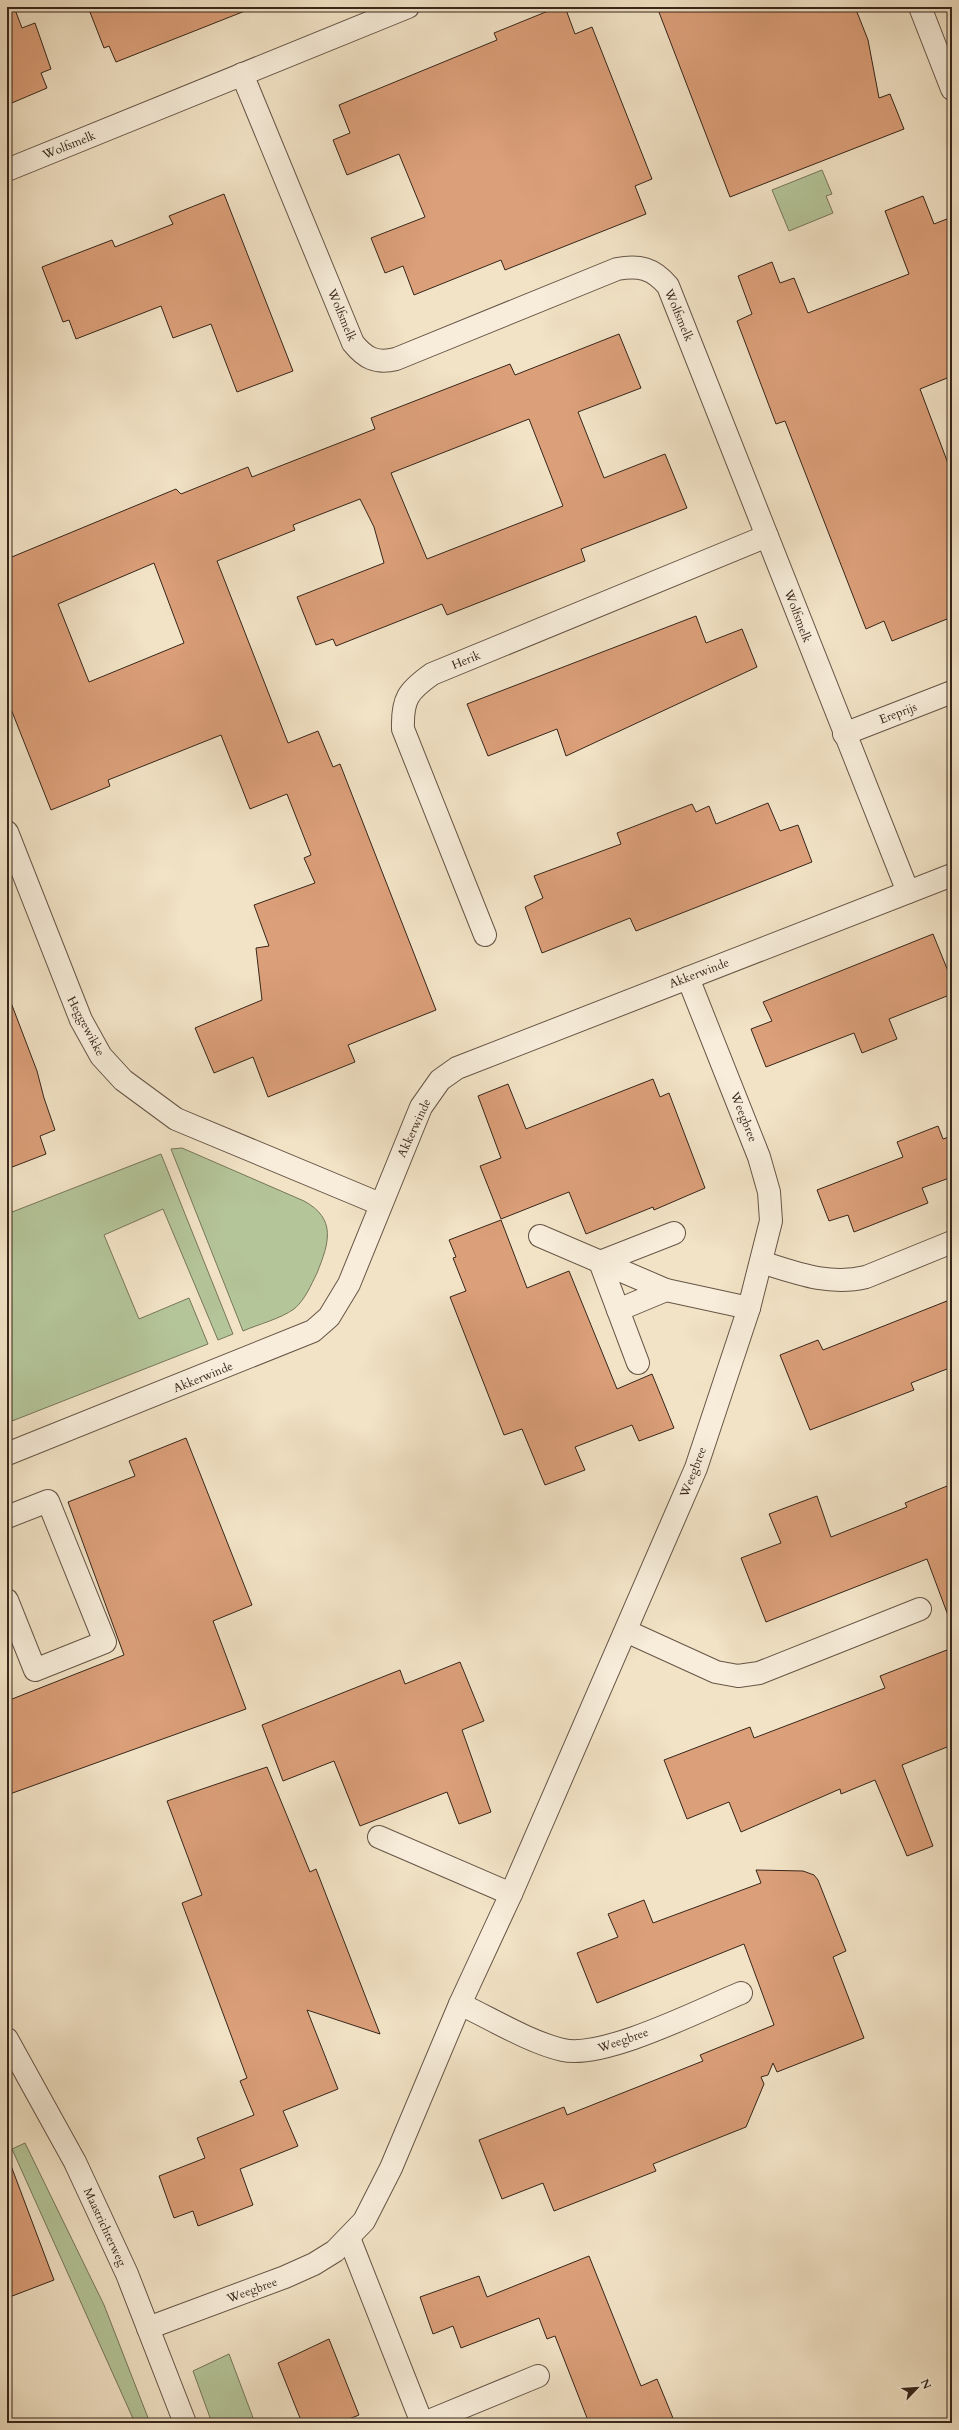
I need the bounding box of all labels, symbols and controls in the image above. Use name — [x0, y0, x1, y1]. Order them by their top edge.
street label: Wolfsmelk — [39, 127, 98, 163]
street label: Wolfsmelk — [323, 285, 360, 344]
street label: Wolfsmelk — [660, 285, 697, 344]
street label: Wolfsmelk — [780, 586, 816, 645]
street label: Herik — [449, 647, 483, 673]
street label: Ereprijs — [877, 699, 919, 727]
street label: Akkerwinde — [667, 954, 731, 992]
street label: Heggewikke — [64, 993, 108, 1059]
street label: Weegbree — [726, 1089, 761, 1144]
street label: Akkerwinde — [393, 1096, 435, 1160]
street label: Akkerwinde — [171, 1358, 235, 1396]
street label: Weegbree — [676, 1445, 710, 1500]
street label: Weegbree — [595, 2024, 650, 2056]
street label: Maastrichterweg — [80, 2185, 130, 2269]
street label: Weegbree — [224, 2273, 279, 2307]
north arrow — [897, 2368, 937, 2408]
text: N — [917, 2376, 935, 2392]

